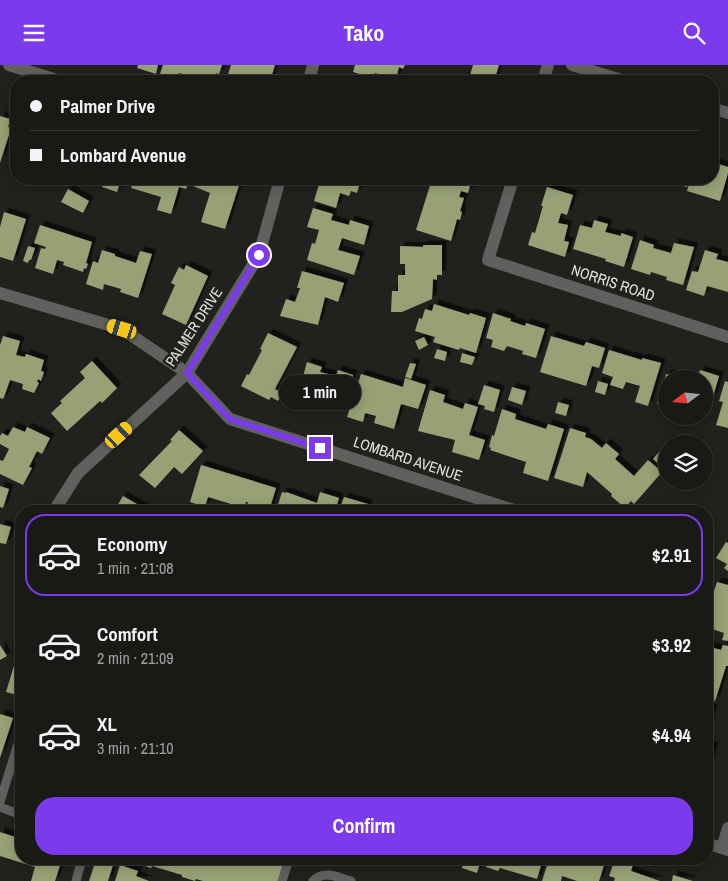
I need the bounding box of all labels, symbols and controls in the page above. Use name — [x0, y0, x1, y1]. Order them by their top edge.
text: Tako — [344, 18, 384, 48]
icon: menu — [20, 19, 48, 47]
icon: search — [680, 19, 708, 47]
text: Palmer Drive — [60, 93, 155, 119]
text: Lombard Avenue — [60, 142, 186, 168]
route start — [248, 244, 270, 266]
street label: NORRIS ROAD — [569, 259, 658, 306]
street label: PALMER DRIVE — [160, 283, 227, 370]
car — [105, 317, 138, 341]
north arrow — [658, 370, 712, 425]
map controls — [658, 370, 713, 490]
callout: 1 min — [279, 375, 361, 411]
text: 1 min — [303, 381, 337, 403]
car — [102, 419, 135, 451]
street label: LOMBARD AVENUE — [351, 431, 465, 486]
button: layers — [658, 435, 713, 490]
route end — [309, 437, 331, 459]
text: Economy — [97, 531, 167, 557]
icon: car — [37, 533, 82, 578]
text: $2.91 — [652, 542, 691, 568]
text: 1 min · 21:08 — [97, 557, 174, 579]
text: Comfort — [97, 621, 158, 647]
icon: car — [37, 623, 82, 668]
text: $3.92 — [652, 632, 691, 658]
text: 2 min · 21:09 — [97, 647, 174, 669]
text: XL — [97, 711, 117, 737]
icon: car — [37, 713, 82, 758]
text: $4.94 — [652, 722, 691, 748]
text: 3 min · 21:10 — [97, 737, 174, 759]
button: Confirm — [35, 797, 693, 855]

